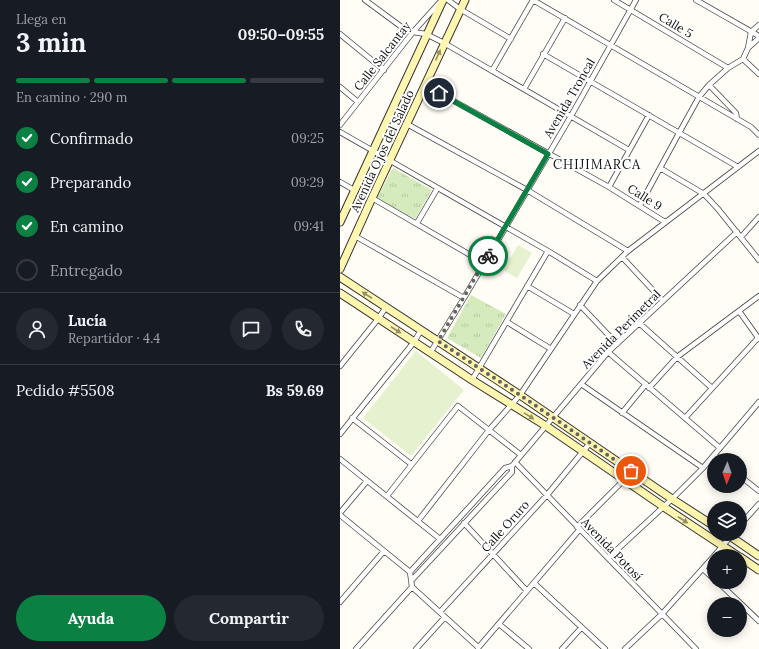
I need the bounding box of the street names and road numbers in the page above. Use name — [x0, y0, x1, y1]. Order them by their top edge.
street label: Calle 5 — [656, 9, 696, 41]
street label: Calle Salcantay — [350, 18, 414, 94]
street label: Avenida Troncal — [540, 55, 598, 141]
street label: Avenida Ojos del Salado — [347, 87, 417, 216]
street label: Calle 9 — [625, 181, 665, 213]
street label: Avenida Perímetral — [578, 286, 664, 372]
street label: Calle Oruro — [478, 497, 532, 555]
street label: Avenida Potosí — [578, 514, 646, 584]

